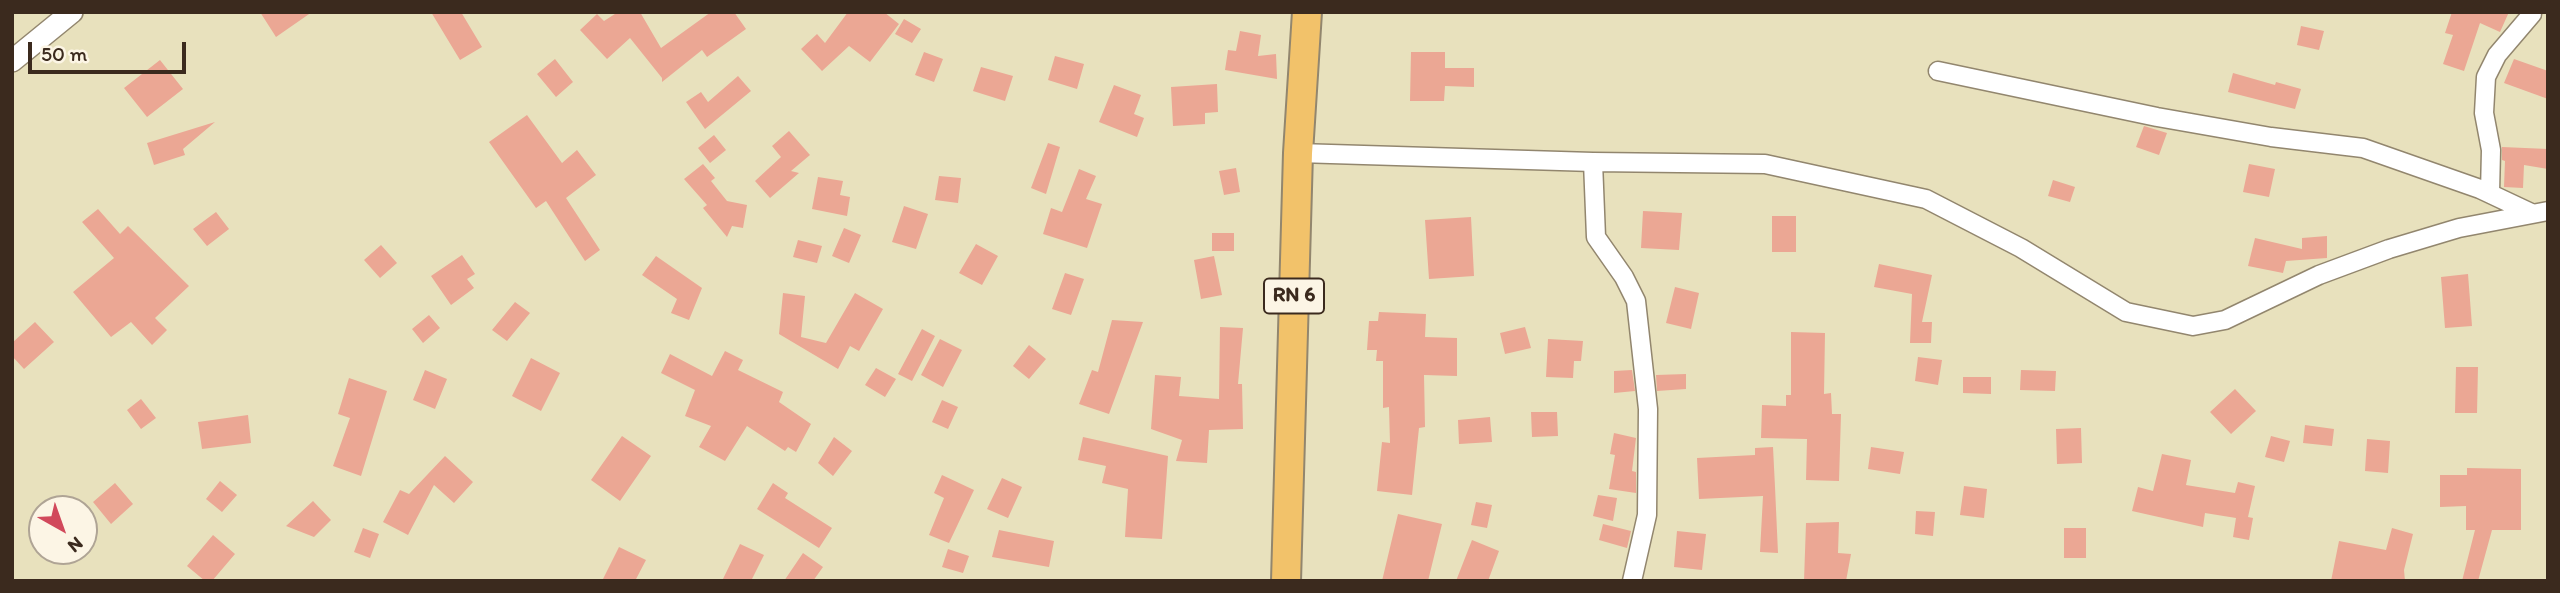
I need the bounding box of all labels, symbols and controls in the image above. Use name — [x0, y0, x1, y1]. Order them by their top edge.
scale bar — [32, 28, 189, 72]
text: 50 m — [41, 41, 87, 66]
road number: RN 6 — [1264, 278, 1324, 314]
north arrow — [28, 495, 98, 565]
text: N — [63, 532, 88, 558]

